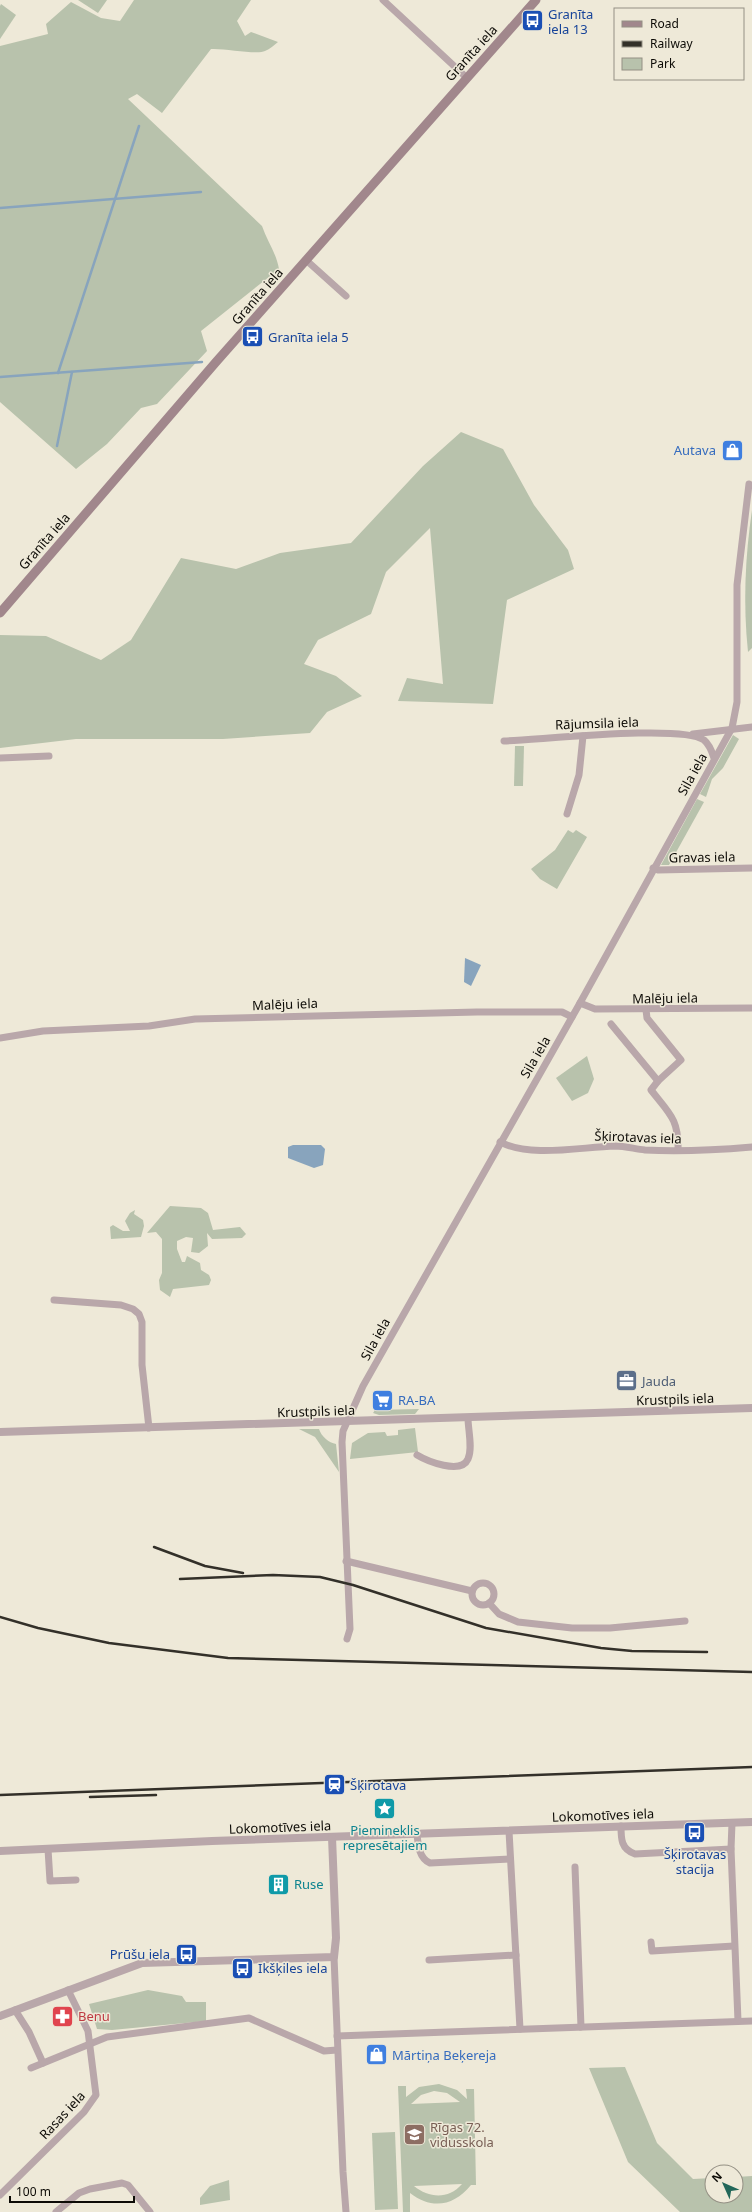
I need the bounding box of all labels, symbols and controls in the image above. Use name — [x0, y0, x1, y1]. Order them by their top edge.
place label: Granīta iela 13 — [548, 5, 593, 38]
bus stop icon: Granīta iela 13 — [520, 8, 546, 34]
legend — [614, 8, 744, 80]
text: Road — [650, 15, 679, 32]
street label: Granīta iela — [441, 21, 501, 85]
text: Railway — [650, 35, 694, 52]
text: Park — [650, 55, 676, 72]
street label: Granīta iela — [227, 264, 287, 328]
bus stop icon: Granīta iela 5 — [239, 324, 265, 350]
place label: Granīta iela 5 — [268, 328, 349, 346]
shop icon: Autava — [719, 437, 745, 463]
place label: Autava — [674, 441, 716, 459]
street label: Granīta iela — [14, 509, 74, 573]
street label: Rājumsila iela — [555, 713, 639, 733]
street label: Sila iela — [673, 750, 711, 798]
street label: Gravas iela — [668, 847, 736, 867]
street label: Malēju iela — [632, 988, 698, 1008]
street label: Malēju iela — [252, 994, 318, 1014]
street label: Sila iela — [516, 1033, 554, 1081]
street label: Šķirotavas iela — [594, 1126, 682, 1148]
street label: Sila iela — [356, 1315, 394, 1363]
office icon: Jauda — [613, 1368, 639, 1394]
place label: Jauda — [640, 1372, 676, 1390]
supermarket icon: RA-BA — [369, 1387, 395, 1413]
street label: Krustpils iela — [636, 1389, 714, 1409]
place label: RA-BA — [398, 1391, 436, 1409]
street label: Krustpils iela — [277, 1401, 355, 1421]
station icon: Šķirotava — [321, 1772, 347, 1798]
place label: Šķirotava — [350, 1776, 406, 1794]
place icon: Piemineklis represētajiem — [372, 1795, 398, 1821]
street label: Lokomotīves iela — [551, 1804, 655, 1826]
street label: Lokomotīves iela — [228, 1816, 332, 1838]
bus stop icon: Šķirotavas stacija — [682, 1819, 708, 1845]
place label: Piemineklis represētajiem — [343, 1821, 427, 1854]
place label: Šķirotavas stacija — [664, 1845, 726, 1878]
building icon: Ruse — [266, 1871, 292, 1897]
place label: Ruse — [294, 1875, 324, 1893]
bus stop icon: Prūšu iela — [173, 1941, 199, 1967]
place label: Prūšu iela — [110, 1945, 170, 1963]
bus stop icon: Ikšķiles iela — [229, 1955, 255, 1981]
place label: Ikšķiles iela — [258, 1959, 328, 1977]
pharmacy icon: Benu — [50, 2003, 76, 2029]
place label: Benu — [78, 2007, 110, 2025]
shop icon: Mārtiņa Beķereja — [364, 2042, 390, 2068]
place label: Mārtiņa Beķereja — [392, 2046, 496, 2064]
street label: Rasas iela — [35, 2087, 89, 2143]
place label: Rīgas 72. vidusskola — [430, 2118, 494, 2151]
school or university icon: Rīgas 72. vidusskola — [402, 2121, 428, 2147]
north arrow — [704, 2164, 744, 2204]
text: N — [708, 2168, 725, 2185]
scale bar — [10, 2178, 134, 2204]
text: 100 m — [16, 2183, 51, 2200]

